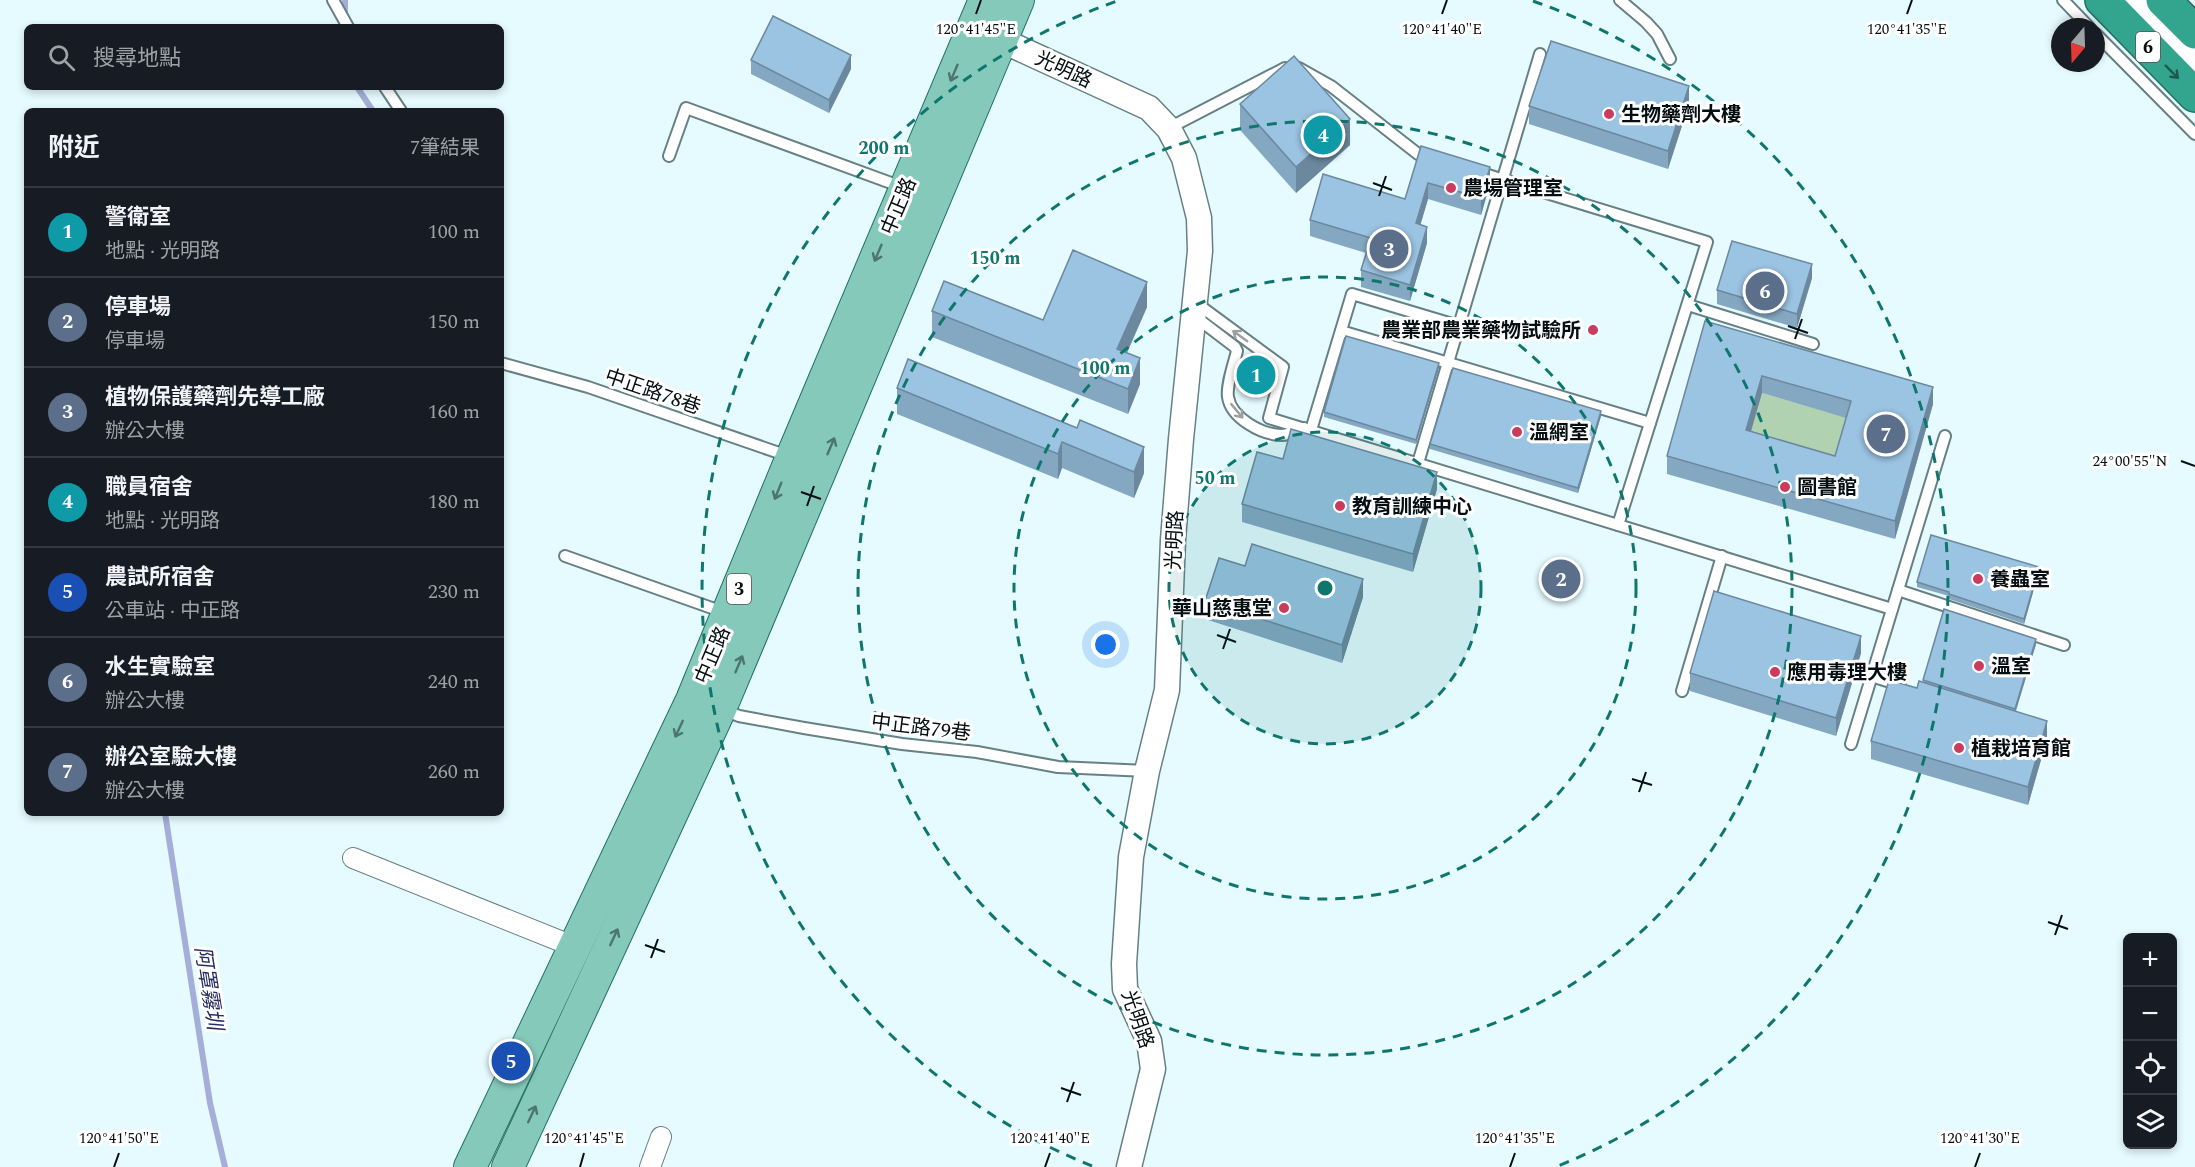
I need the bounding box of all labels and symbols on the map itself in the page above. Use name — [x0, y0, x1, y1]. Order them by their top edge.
text: 120°41'45"E — [936, 18, 1016, 41]
text: 120°41'40"E — [1402, 18, 1482, 41]
text: 120°41'35"E — [1867, 18, 1947, 41]
north arrow — [2051, 18, 2105, 72]
road number: 6 — [2136, 32, 2160, 62]
street label: 光明路 — [1030, 44, 1097, 96]
one-way arrow — [948, 64, 959, 82]
one-way arrow — [2165, 64, 2180, 79]
place label: 生物藥劑大樓 — [1621, 100, 1741, 130]
marker: 生物藥劑大樓 — [1602, 107, 1616, 121]
pin: 4 — [1304, 112, 1342, 158]
text: 200 m — [858, 135, 910, 162]
street label: 中正路 — [873, 173, 924, 240]
place label: 農場管理室 — [1463, 174, 1563, 204]
marker: 農場管理室 — [1444, 181, 1458, 195]
pin: 3 — [1370, 226, 1408, 272]
one-way arrow — [872, 243, 883, 262]
text: 150 m — [969, 245, 1021, 272]
pin: 6 — [1746, 268, 1784, 314]
place label: 農業部農業藥物試驗所 — [1381, 316, 1581, 346]
marker: 農業部農業藥物試驗所 — [1586, 323, 1600, 337]
one-way arrow — [1233, 329, 1249, 342]
pin: 1 — [1236, 352, 1276, 398]
text: 100 m — [1079, 355, 1131, 382]
street label: 中正路78巷 — [601, 361, 705, 422]
one-way arrow — [1230, 403, 1243, 419]
pin: 7 — [1866, 412, 1906, 456]
place label: 溫網室 — [1529, 418, 1589, 448]
marker: 溫網室 — [1510, 425, 1524, 439]
one-way arrow — [826, 437, 837, 456]
text: 24°00'55"N — [2093, 450, 2168, 473]
text: 50 m — [1195, 465, 1235, 492]
place label: 圖書館 — [1797, 473, 1857, 503]
marker: 圖書館 — [1778, 480, 1792, 494]
one-way arrow — [772, 481, 783, 500]
place label: 教育訓練中心 — [1352, 492, 1472, 522]
marker: 教育訓練中心 — [1333, 499, 1347, 513]
street label: 光明路 — [1158, 509, 1192, 571]
pin: 2 — [1542, 556, 1580, 602]
place label: 養蟲室 — [1990, 565, 2050, 595]
marker: 養蟲室 — [1971, 572, 1985, 586]
road number: 3 — [727, 574, 751, 604]
centre of rings — [1315, 578, 1335, 598]
place label: 華山慈惠堂 — [1172, 594, 1272, 624]
marker: 華山慈惠堂 — [1277, 601, 1291, 615]
street label: 中正路 — [687, 622, 738, 689]
your location — [1091, 630, 1120, 659]
place label: 溫室 — [1991, 652, 2031, 682]
one-way arrow — [734, 656, 745, 674]
place label: 應用毒理大樓 — [1787, 658, 1907, 688]
marker: 溫室 — [1972, 659, 1986, 673]
marker: 應用毒理大樓 — [1768, 665, 1782, 679]
street label: 中正路79巷 — [869, 707, 972, 749]
one-way arrow — [672, 719, 684, 737]
place label: 植栽培育館 — [1971, 734, 2071, 764]
marker: 植栽培育館 — [1952, 741, 1966, 755]
one-way arrow — [609, 929, 621, 947]
water label: 阿罩霧圳 — [186, 944, 231, 1035]
street label: 光明路 — [1113, 986, 1161, 1053]
pin: 5 — [492, 1038, 530, 1084]
one-way arrow — [527, 1105, 539, 1123]
text: 120°41'50"E — [79, 1127, 159, 1150]
text: 120°41'45"E — [544, 1127, 624, 1150]
text: 120°41'40"E — [1010, 1127, 1090, 1150]
text: 120°41'35"E — [1475, 1127, 1555, 1150]
text: 120°41'30"E — [1940, 1127, 2020, 1150]

